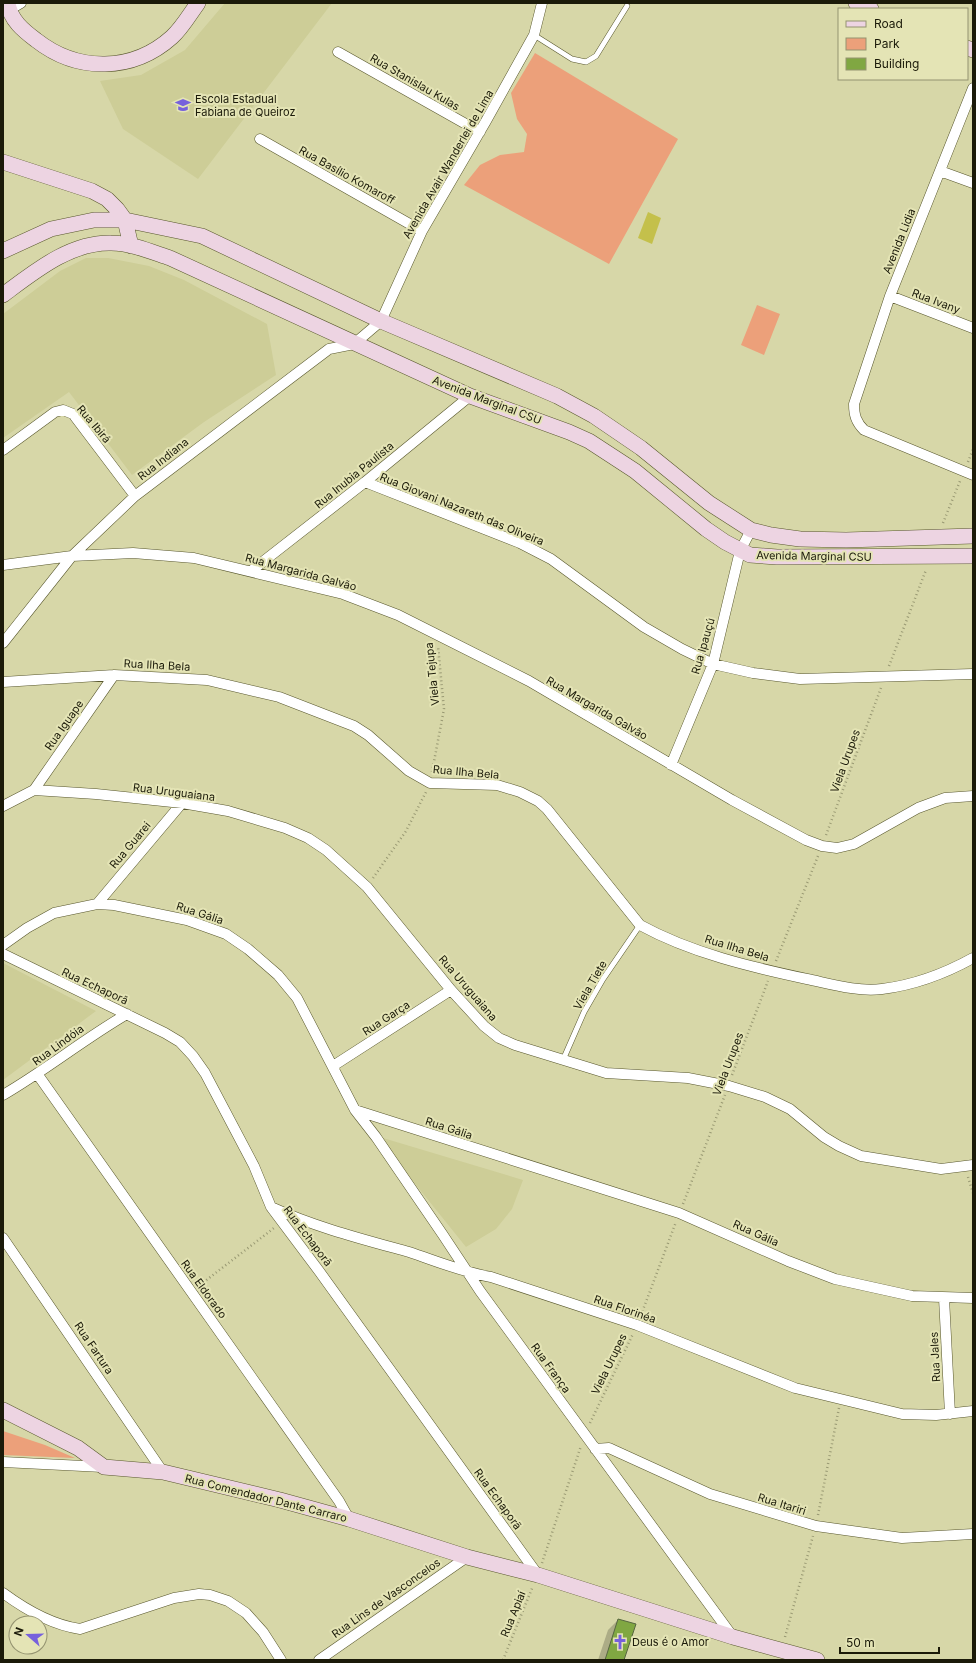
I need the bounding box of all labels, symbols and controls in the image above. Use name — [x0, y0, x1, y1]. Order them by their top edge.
legend — [838, 8, 968, 80]
text: Road — [874, 16, 903, 31]
text: Park — [874, 36, 900, 51]
street label: Rua Stanislau Kulas — [368, 51, 463, 113]
text: Building — [874, 56, 919, 71]
street label: Avenida Avair Wanderlei de Lima — [400, 87, 496, 241]
place label: Escola Estadual Fabiana de Queiroz — [195, 92, 295, 119]
school or university icon: Escola Estadual Fabiana de Queiroz — [174, 96, 192, 114]
street label: Rua Basílio Komaroff — [297, 143, 397, 207]
street label: Avenida Lidia — [880, 206, 918, 276]
street label: Rua Ivany — [910, 285, 962, 317]
street label: Avenida Marginal CSU — [431, 373, 543, 427]
street label: Rua Ibirá — [74, 402, 114, 446]
street label: Rua Indiana — [135, 435, 191, 483]
street label: Rua Inubia Paulista — [311, 439, 397, 511]
street label: Rua Giovani Nazareth das Oliveira — [378, 470, 546, 548]
street label: Avenida Marginal CSU — [756, 548, 872, 564]
street label: Rua Margarida Galvão — [244, 550, 359, 594]
street label: Rua Ipauçú — [688, 616, 718, 676]
street label: Viela Tejupa — [422, 642, 442, 706]
street label: Rua Ilha Bela — [123, 656, 191, 674]
street label: Rua Margarida Galvão — [544, 673, 651, 743]
street label: Rua Iguape — [42, 697, 86, 753]
street label: Viela Urupes — [827, 727, 863, 795]
street label: Rua Ilha Bela — [432, 762, 500, 782]
street label: Rua Uruguaiana — [132, 780, 216, 804]
street label: Rua Guarei — [106, 819, 154, 871]
street label: Rua Gália — [175, 899, 225, 927]
street label: Rua Ilha Bela — [703, 932, 771, 964]
street label: Rua Uruguaiana — [436, 952, 500, 1024]
street label: Viela Tiete — [570, 958, 610, 1012]
street label: Rua Echaporã — [59, 964, 131, 1008]
street label: Rua Garça — [360, 997, 412, 1039]
street label: Rua Lindóia — [29, 1022, 87, 1068]
street label: Viela Urupes — [710, 1030, 746, 1097]
street label: Rua Gália — [424, 1114, 474, 1142]
street label: Rua Echaporã — [281, 1203, 335, 1269]
street label: Rua Gália — [731, 1217, 781, 1249]
street label: Rua Eldorado — [178, 1257, 230, 1321]
street label: Rua Florinéa — [592, 1292, 658, 1326]
street label: Rua Fartura — [71, 1319, 117, 1377]
street label: Viela Urupes — [588, 1331, 630, 1397]
street label: Rua Jales — [927, 1331, 943, 1382]
street label: Rua França — [528, 1340, 574, 1396]
street label: Rua Echaporã — [471, 1466, 525, 1532]
street label: Rua Comendador Dante Carraro — [184, 1471, 349, 1525]
street label: Rua Itariri — [756, 1490, 808, 1518]
street label: Rua Lins de Vasconcelos — [329, 1555, 443, 1641]
street label: Rua Apiaí — [497, 1588, 529, 1639]
north arrow — [8, 1615, 48, 1655]
text: N — [11, 1625, 27, 1638]
scale bar — [840, 1629, 939, 1655]
church icon: Deus é o Amor — [611, 1633, 629, 1651]
place label: Deus é o Amor — [632, 1635, 709, 1649]
text: 50 m — [846, 1635, 875, 1650]

